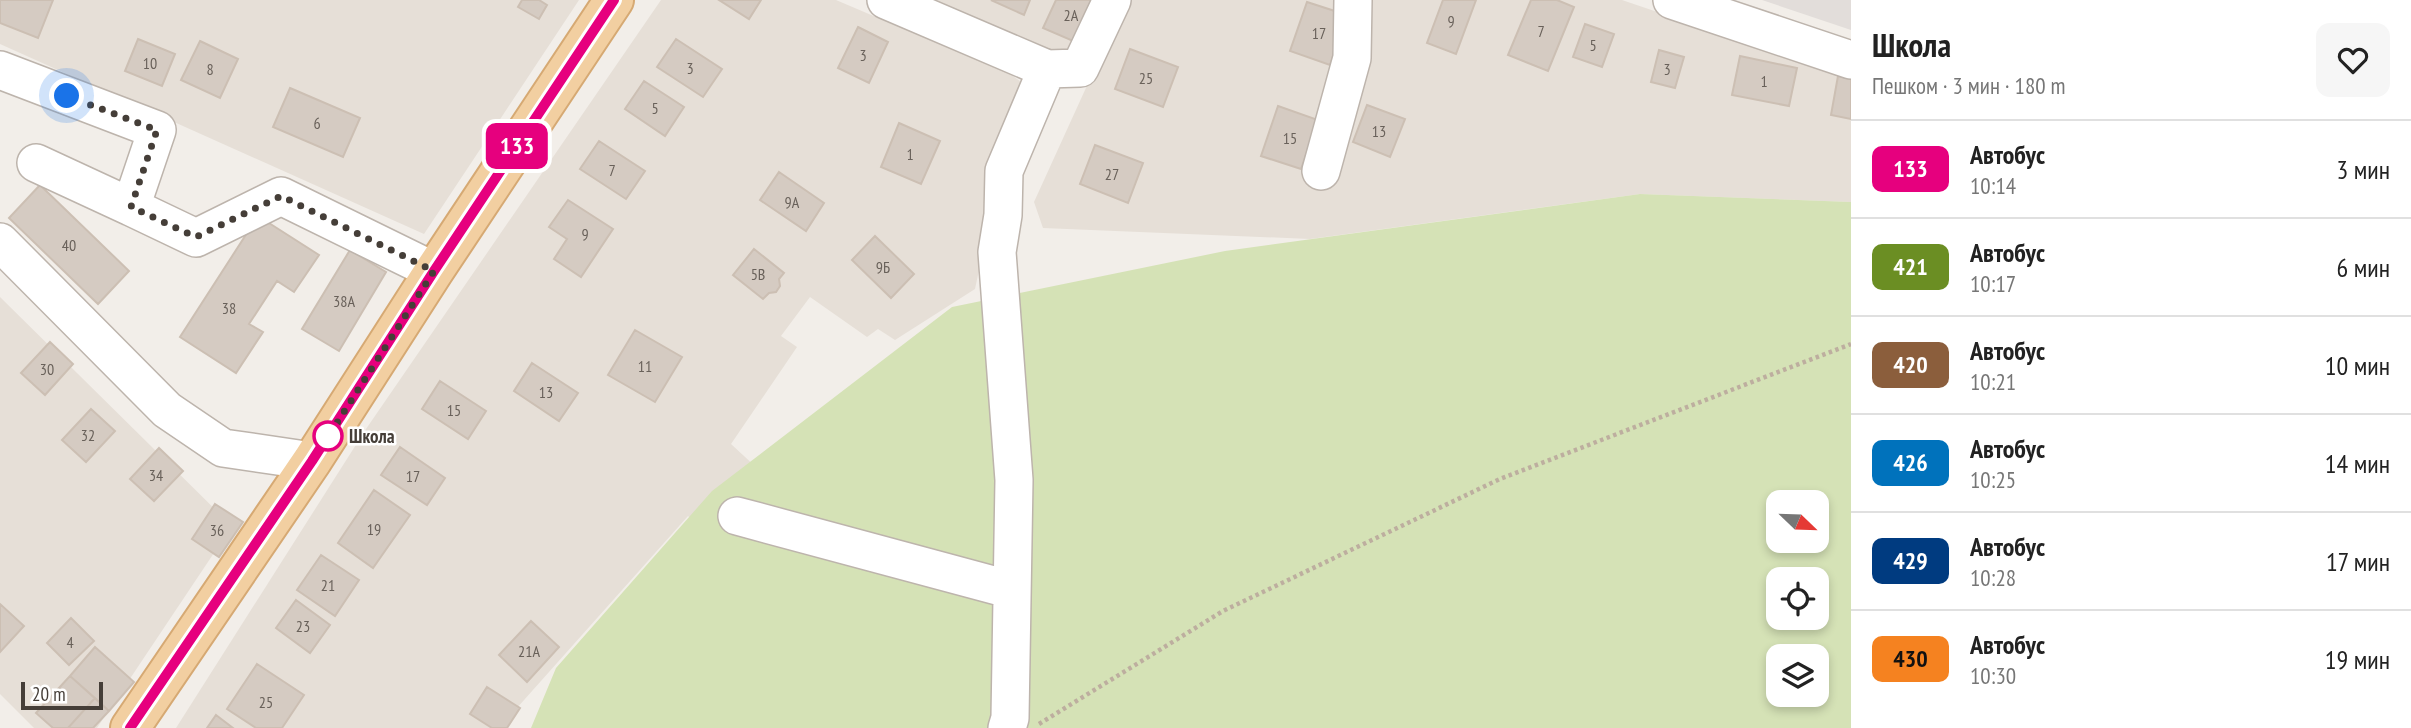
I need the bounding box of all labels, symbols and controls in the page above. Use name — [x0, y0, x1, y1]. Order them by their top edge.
house number: 2А — [1064, 5, 1079, 25]
house number: 9 — [1447, 11, 1455, 31]
house number: 7 — [1537, 21, 1545, 41]
house number: 17 — [1312, 23, 1326, 43]
text: Школа — [1872, 23, 1951, 66]
button: heart — [2316, 23, 2390, 97]
house number: 5 — [1589, 35, 1597, 55]
house number: 3 — [859, 45, 867, 65]
house number: 10 — [143, 53, 157, 73]
house number: 3 — [686, 58, 694, 78]
house number: 8 — [206, 59, 214, 79]
house number: 3 — [1663, 59, 1671, 79]
house number: 25 — [1139, 68, 1153, 88]
house number: 1 — [1760, 71, 1768, 91]
text: Пешком · 3 мин · 180 m — [1872, 71, 2065, 100]
your location — [49, 78, 84, 113]
house number: 5 — [651, 98, 659, 118]
house number: 6 — [313, 113, 321, 133]
house number: 13 — [1372, 121, 1386, 141]
line badge: 133 — [477, 123, 557, 169]
house number: 15 — [1283, 128, 1297, 148]
text: 133 — [500, 130, 534, 161]
text: Автобус — [1970, 138, 2045, 171]
house number: 1 — [906, 144, 914, 164]
text: 133 — [1893, 153, 1928, 184]
text: 3 мин — [2337, 153, 2390, 186]
house number: 7 — [608, 160, 616, 180]
house number: 27 — [1105, 164, 1119, 184]
text: 10:14 — [1970, 171, 2016, 200]
house number: 9А — [785, 192, 800, 212]
house number: 9 — [581, 224, 589, 244]
house number: 40 — [62, 235, 76, 255]
text: Автобус — [1970, 236, 2045, 269]
text: 421 — [1893, 251, 1928, 282]
text: 6 мин — [2337, 251, 2390, 284]
house number: 9Б — [876, 257, 890, 277]
house number: 5В — [751, 264, 765, 284]
text: 10:17 — [1970, 269, 2016, 298]
house number: 38А — [333, 291, 355, 311]
house number: 38 — [222, 298, 236, 318]
text: Автобус — [1970, 334, 2045, 367]
text: 420 — [1893, 349, 1928, 380]
text: 10 мин — [2325, 349, 2390, 382]
house number: 11 — [638, 356, 652, 376]
house number: 30 — [40, 359, 54, 379]
text: 10:21 — [1970, 367, 2016, 396]
house number: 13 — [539, 382, 553, 402]
house number: 15 — [447, 400, 461, 420]
marker: Школа — [313, 421, 343, 451]
place label: Школа — [349, 424, 395, 448]
house number: 32 — [81, 425, 95, 445]
text: Автобус — [1970, 432, 2045, 465]
text: 426 — [1893, 447, 1928, 478]
text: 14 мин — [2325, 447, 2390, 480]
house number: 34 — [149, 465, 163, 485]
text: 10:25 — [1970, 465, 2016, 494]
house number: 17 — [406, 466, 420, 486]
north arrow — [1766, 490, 1829, 553]
map controls — [1766, 490, 1829, 707]
house number: 19 — [367, 519, 381, 539]
house number: 36 — [210, 520, 224, 540]
text: Автобус — [1970, 530, 2045, 563]
text: 429 — [1893, 545, 1928, 576]
text: 17 мин — [2326, 545, 2390, 578]
text: 10:28 — [1970, 563, 2016, 592]
button: locate — [1766, 567, 1829, 630]
house number: 21 — [321, 575, 335, 595]
house number: 23 — [296, 616, 310, 636]
text: Автобус — [1970, 628, 2045, 661]
house number: 4 — [66, 632, 74, 652]
house number: 21А — [518, 641, 540, 661]
text: 430 — [1893, 643, 1928, 674]
text: 19 мин — [2325, 643, 2390, 676]
button: layers — [1766, 644, 1829, 707]
text: 10:30 — [1970, 661, 2016, 690]
scale bar — [21, 679, 103, 711]
text: 20 m — [32, 682, 66, 706]
house number: 25 — [259, 692, 273, 712]

